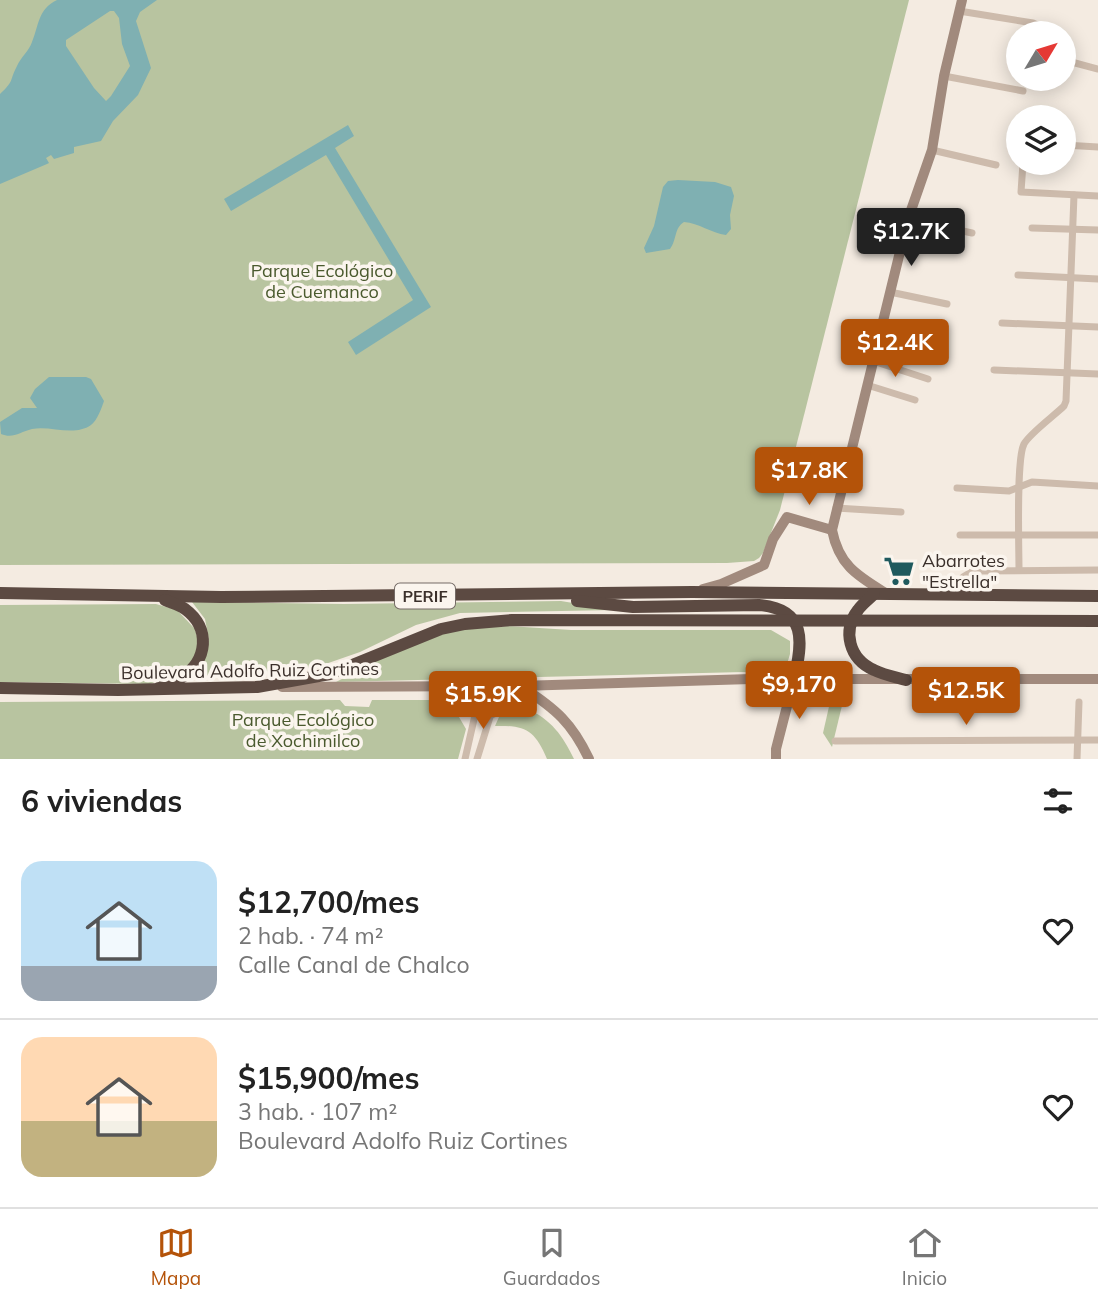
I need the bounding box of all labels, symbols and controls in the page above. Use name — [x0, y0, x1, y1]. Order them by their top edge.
north arrow — [1006, 21, 1076, 91]
map controls — [1006, 21, 1076, 175]
button: layers — [1006, 105, 1076, 175]
pin: $12.7K — [854, 208, 968, 268]
text: $12.7K — [873, 216, 949, 245]
park label: Parque Ecológico de Cuemanco — [251, 259, 393, 303]
pin: $12.4K — [838, 320, 952, 379]
text: $12.4K — [857, 327, 933, 356]
pin: $17.8K — [752, 448, 866, 507]
text: $17.8K — [771, 455, 847, 484]
place label: Abarrotes "Estrella" — [922, 549, 1005, 593]
supermarket icon: Abarrotes "Estrella" — [882, 554, 916, 588]
road number: PERIF — [395, 583, 455, 608]
street label: Boulevard Adolfo Ruiz Cortines — [121, 657, 379, 684]
pin: $9,170 — [742, 662, 856, 721]
pin: $12.5K — [909, 668, 1023, 727]
text: $9,170 — [762, 669, 836, 698]
pin: $15.9K — [426, 672, 540, 731]
text: $12.5K — [928, 675, 1004, 704]
text: $15.9K — [445, 679, 521, 708]
park label: Parque Ecológico de Xochimilco — [232, 708, 374, 752]
text: 6 viviendas — [21, 782, 182, 820]
icon: filters — [1039, 782, 1077, 820]
text: $12,700/mes — [238, 883, 420, 921]
icon: home — [77, 889, 161, 973]
icon: heart — [1039, 912, 1077, 950]
text: 2 hab. · 74 m² — [238, 921, 383, 950]
text: Calle Canal de Chalco — [238, 950, 470, 979]
text: $15,900/mes — [238, 1059, 420, 1097]
icon: home — [77, 1065, 161, 1149]
icon: heart — [1039, 1088, 1077, 1126]
text: 3 hab. · 107 m² — [238, 1097, 397, 1126]
text: Boulevard Adolfo Ruiz Cortines — [238, 1126, 568, 1155]
tab: Mapa — [151, 1224, 201, 1290]
tab: Guardados — [503, 1224, 600, 1290]
tab: Inicio — [902, 1224, 947, 1290]

